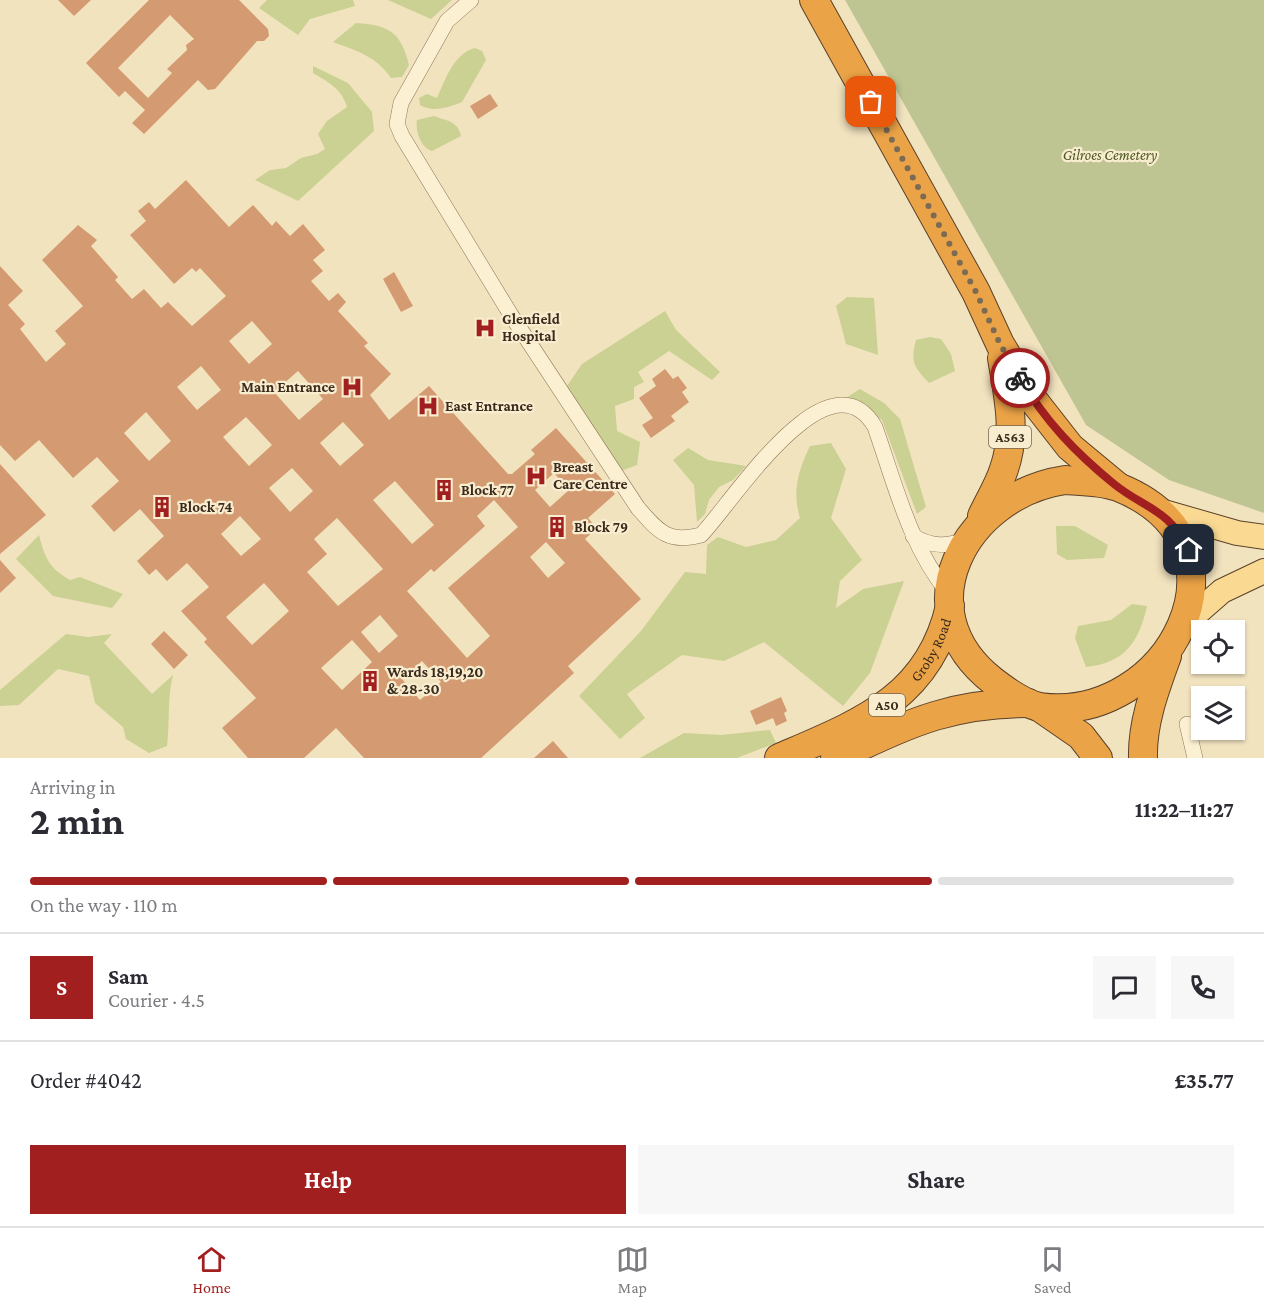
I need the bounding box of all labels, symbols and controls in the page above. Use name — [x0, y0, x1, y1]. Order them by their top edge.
pin — [845, 76, 896, 127]
icon: bag — [854, 85, 887, 118]
park label: Gilroes Cemetery — [1063, 147, 1157, 164]
place label: Glenfield Hospital — [502, 311, 561, 344]
hospital icon: Glenfield Hospital — [473, 316, 497, 340]
courier — [990, 348, 1050, 408]
icon: bike — [1004, 362, 1037, 395]
hospital icon: Main Entrance — [340, 375, 364, 399]
place label: Main Entrance — [241, 379, 335, 395]
hospital icon: East Entrance — [416, 394, 440, 418]
place label: East Entrance — [445, 398, 533, 414]
road number: A563 — [989, 426, 1031, 448]
place label: Breast Care Centre — [553, 459, 627, 492]
hospital icon: Breast Care Centre — [524, 464, 548, 488]
building icon: Block 77 — [432, 478, 456, 502]
place label: Block 77 — [461, 482, 514, 498]
building icon: Block 74 — [150, 495, 174, 519]
place label: Block 74 — [179, 499, 232, 515]
building icon: Block 79 — [545, 515, 569, 539]
place label: Block 79 — [574, 519, 628, 535]
pin — [1163, 524, 1214, 575]
icon: home — [1172, 533, 1205, 566]
street label: Groby Road — [907, 616, 954, 685]
map controls — [1191, 620, 1245, 740]
button: locate — [1191, 620, 1245, 674]
place label: Wards 18,19,20 & 28-30 — [386, 664, 483, 697]
building icon: Wards 18,19,20 & 28-30 — [358, 669, 382, 693]
button: layers — [1191, 686, 1245, 740]
road number: A50 — [869, 694, 905, 716]
text: Arriving in — [30, 776, 115, 798]
text: 11:22–11:27 — [1135, 797, 1234, 822]
text: 2 min — [30, 799, 124, 842]
text: On the way · 110 m — [30, 894, 177, 916]
button: chat — [1093, 956, 1156, 1019]
button: phone — [1171, 956, 1234, 1019]
text: Sam — [108, 964, 148, 989]
text: S — [56, 975, 67, 1000]
text: Courier · 4.5 — [108, 989, 205, 1011]
text: Order #4042 — [30, 1068, 142, 1093]
text: £35.77 — [1175, 1068, 1234, 1093]
button: Help — [30, 1145, 626, 1214]
button: Share — [638, 1145, 1234, 1214]
tab: Home — [193, 1243, 231, 1296]
tab: Map — [616, 1243, 649, 1296]
tab: Saved — [1034, 1243, 1071, 1296]

